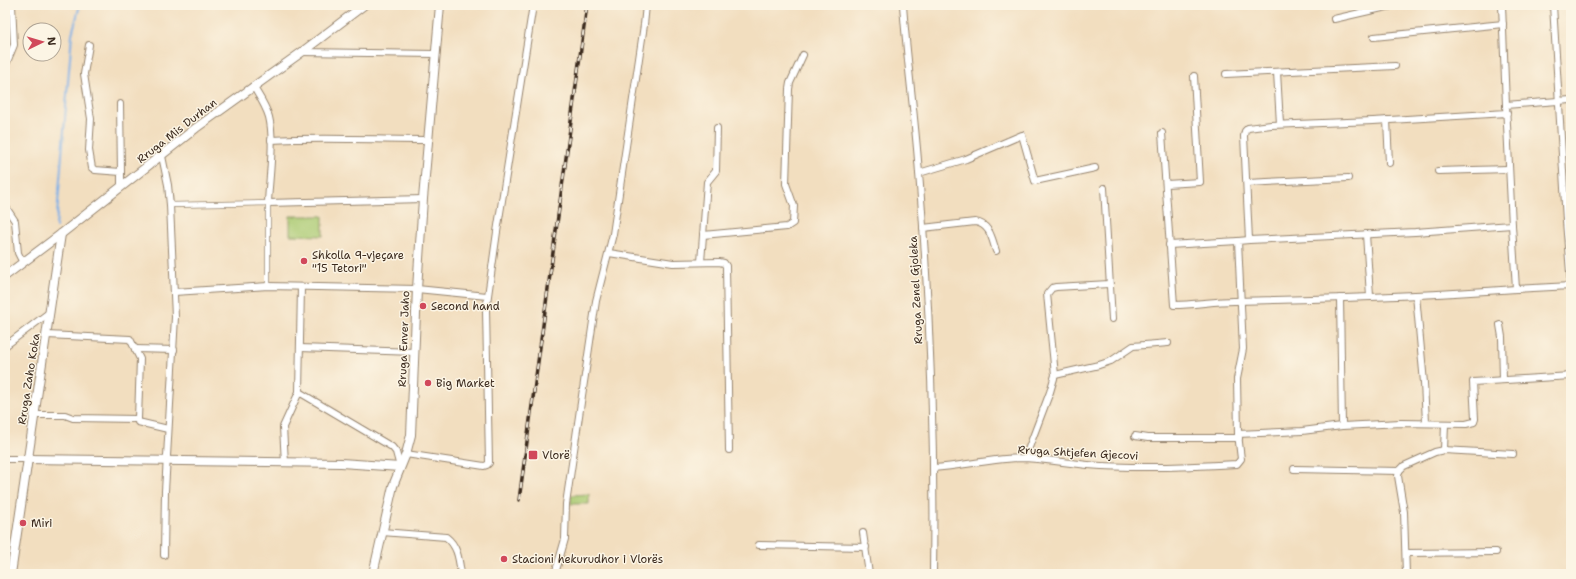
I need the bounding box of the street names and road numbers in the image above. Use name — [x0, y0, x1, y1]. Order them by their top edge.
street label: Rruga Mis Durhan — [134, 95, 220, 167]
street label: Rruga Zenel Gjoleka — [906, 235, 926, 345]
street label: Rruga Enver Jaho — [395, 290, 413, 387]
street label: Rruga Zaho Koka — [14, 332, 44, 426]
street label: Rruga Shtjefen Gjecovi — [1017, 442, 1139, 464]

